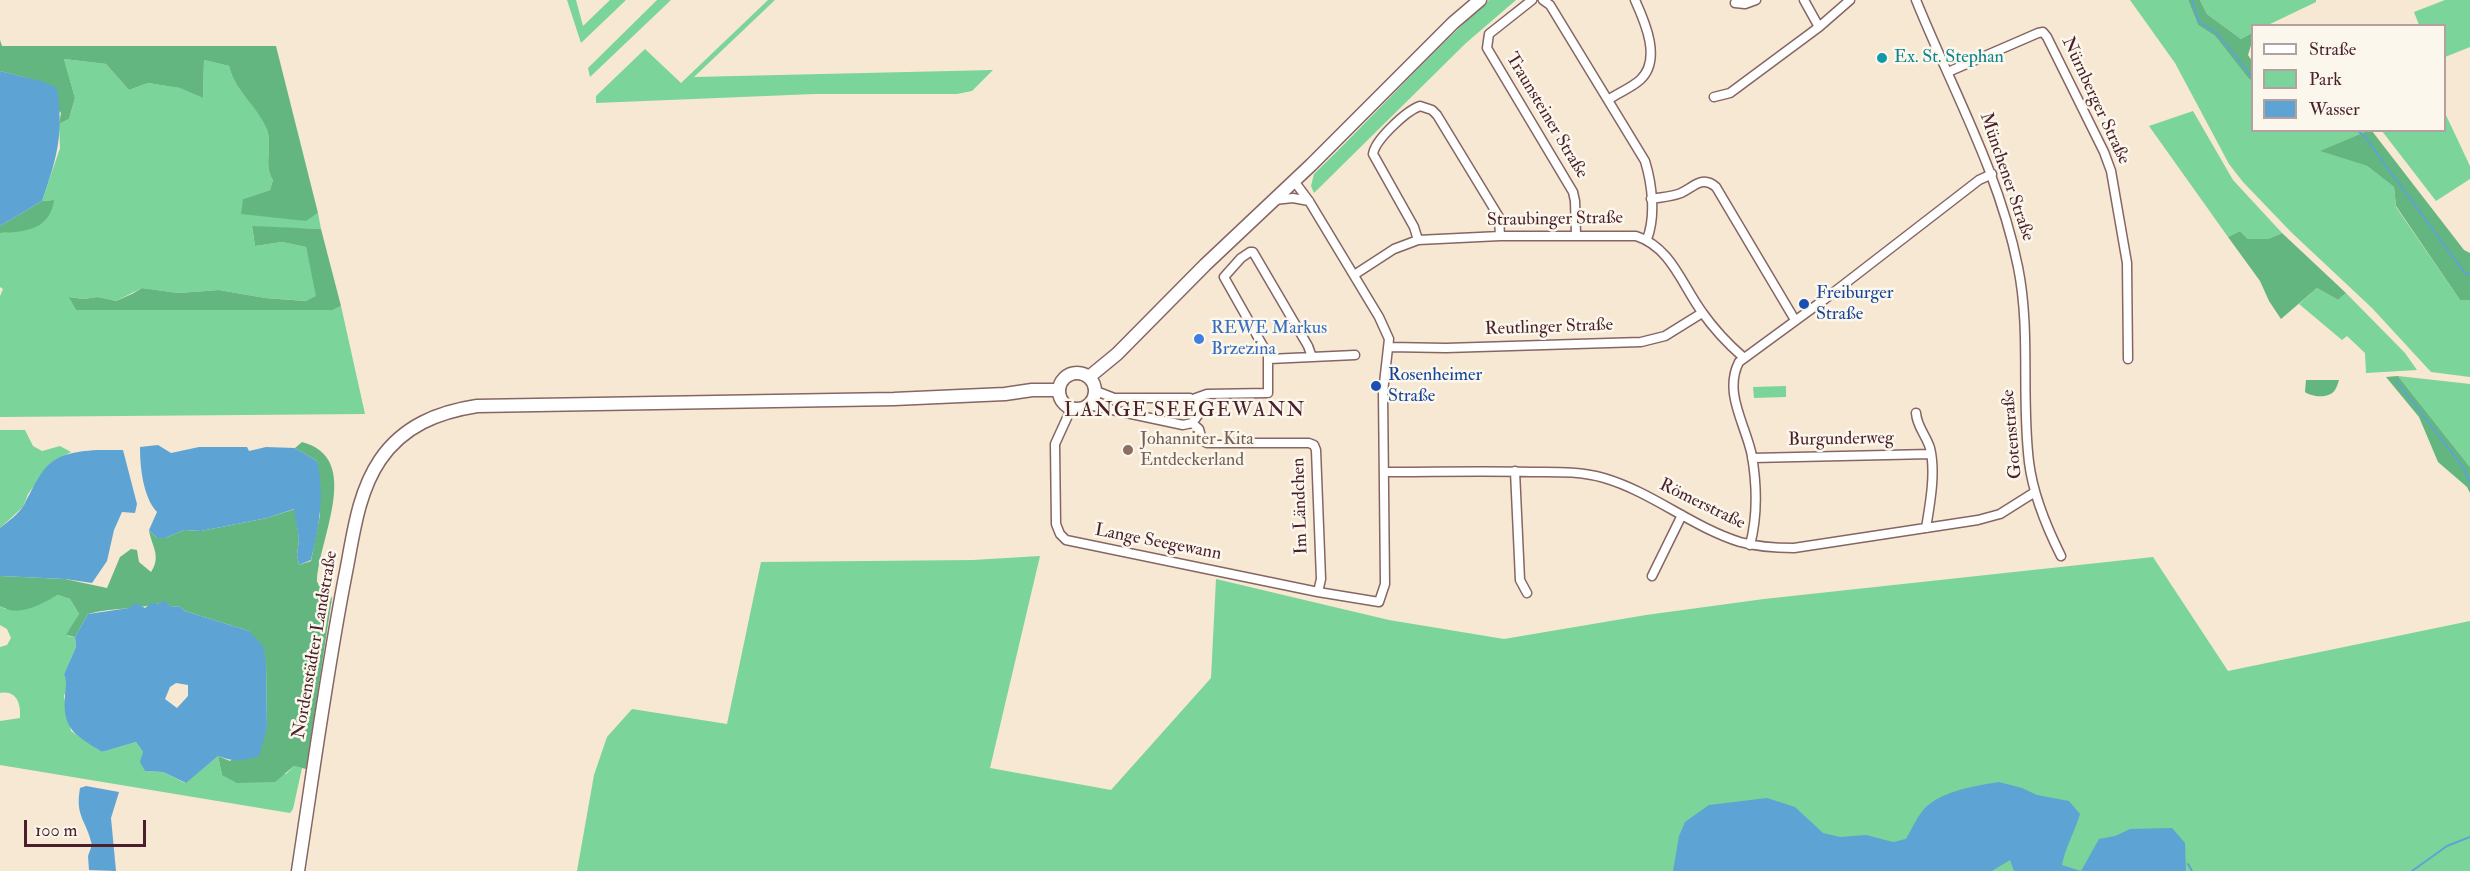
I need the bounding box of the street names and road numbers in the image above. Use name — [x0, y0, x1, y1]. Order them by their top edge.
street label: Nürnberger Straße — [2056, 34, 2134, 168]
street label: Traunsteiner Straße — [1500, 49, 1592, 183]
street label: Münchener Straße — [1974, 110, 2038, 244]
street label: Straubinger Straße — [1487, 208, 1623, 232]
street label: Reutlinger Straße — [1485, 315, 1613, 341]
street label: Gotenstraße — [1998, 388, 2028, 480]
street label: Burgunderweg — [1788, 428, 1894, 452]
street label: Im Ländchen — [1289, 457, 1313, 555]
street label: Römerstraße — [1656, 475, 1748, 535]
street label: Lange Seegewann — [1093, 520, 1223, 566]
street label: Nordenstädter Landstraße — [289, 549, 343, 741]

